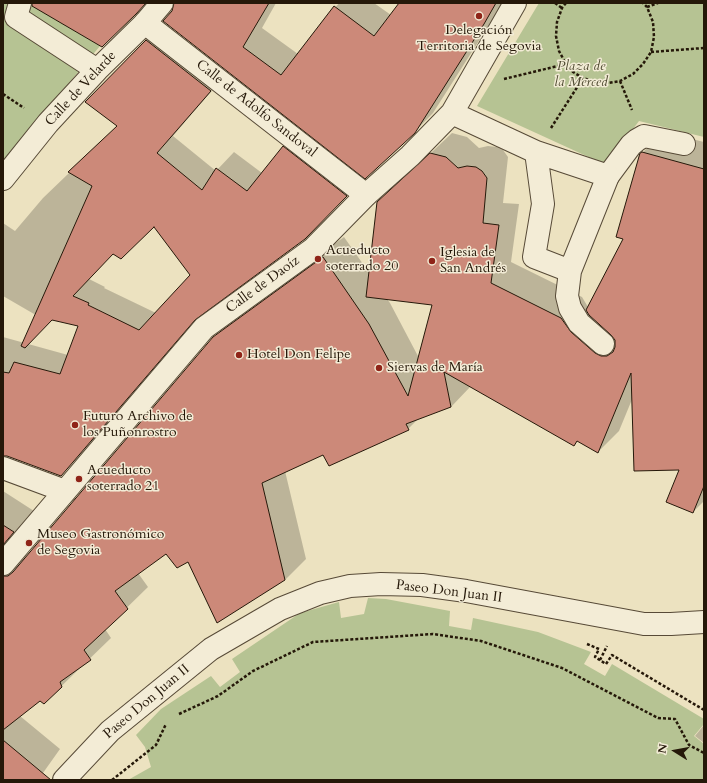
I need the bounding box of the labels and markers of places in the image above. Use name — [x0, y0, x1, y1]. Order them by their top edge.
marker: Delegación Territoria de Segovia — [474, 11, 484, 21]
place label: Delegación Territoria de Segovia — [416, 23, 542, 56]
place label: Acueducto soterrado 20 — [326, 243, 398, 276]
place label: Iglesia de San Andrés — [440, 245, 506, 278]
marker: Acueducto soterrado 20 — [313, 254, 323, 264]
marker: Iglesia de San Andrés — [427, 256, 437, 266]
place label: Hotel Don Felipe — [247, 347, 351, 363]
marker: Hotel Don Felipe — [234, 350, 244, 360]
place label: Siervas de María — [387, 360, 483, 376]
marker: Siervas de María — [374, 363, 384, 373]
place label: Futuro Archivo de los Puñonrostro — [83, 409, 192, 442]
marker: Futuro Archivo de los Puñonrostro — [70, 420, 80, 430]
place label: Acueducto soterrado 21 — [87, 463, 159, 496]
marker: Acueducto soterrado 21 — [74, 474, 84, 484]
place label: Museo Gastronómico de Segovia — [37, 527, 164, 560]
marker: Museo Gastronómico de Segovia — [24, 538, 34, 548]

